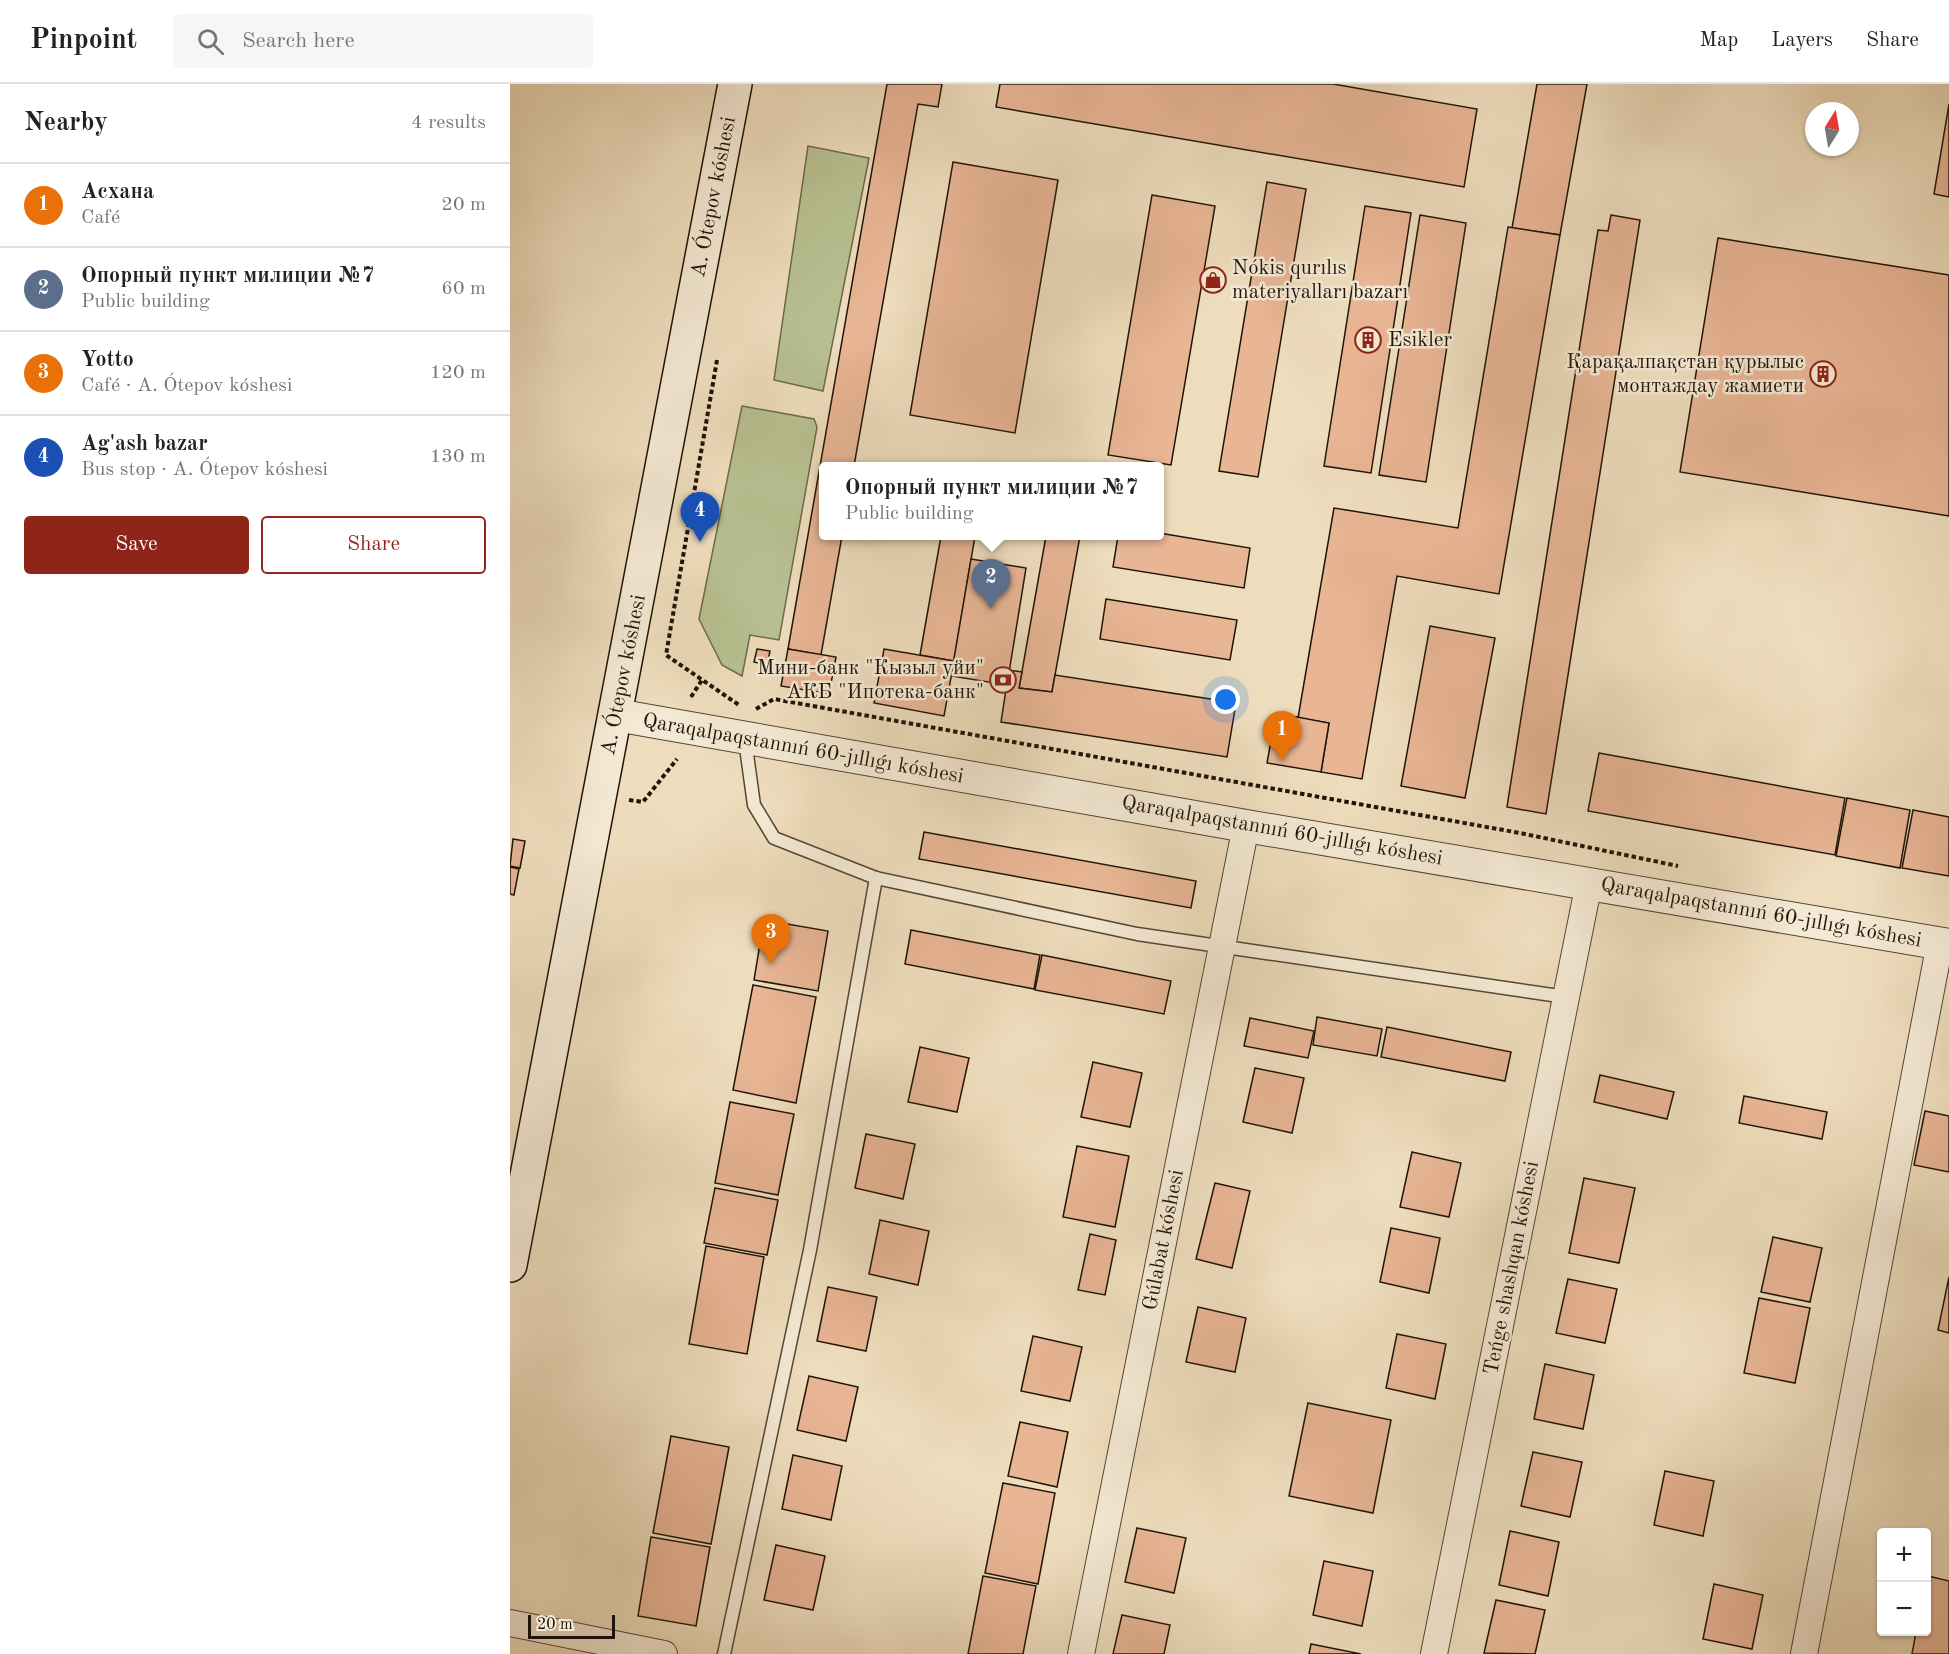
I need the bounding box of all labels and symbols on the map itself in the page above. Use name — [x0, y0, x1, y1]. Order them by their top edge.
north arrow — [1805, 102, 1859, 156]
street label: A. Ótepov kóshesi — [683, 114, 740, 279]
place label: Nókis qurılıs materiyalları bazarı — [1232, 258, 1408, 303]
shop icon: Nókis qurılıs materiyalları bazarı — [1198, 265, 1228, 295]
building icon: Esikler — [1353, 325, 1383, 355]
place label: Esikler — [1388, 330, 1453, 351]
place label: Қарақалпақстан қурылыс монтаждау жамиети — [1566, 352, 1804, 397]
building icon: Қарақалпақстан қурылыс монтаждау жамиети — [1808, 359, 1838, 389]
pin: 4 — [680, 492, 720, 542]
pin: 2 — [972, 560, 1010, 609]
street label: A. Ótepov kóshesi — [593, 592, 650, 757]
place label: Мини-банк "Кызыл уйи" АКБ "Ипотека-банк" — [757, 658, 984, 703]
bank icon: Мини-банк "Кызыл уйи" АКБ "Ипотека-банк" — [988, 665, 1018, 695]
your location — [1211, 685, 1240, 714]
street label: Qaraqalpaqstannıń 60-jıllıǵı kóshesi — [641, 710, 965, 788]
pin: 1 — [1262, 712, 1302, 761]
street label: Qaraqalpaqstannıń 60-jıllıǵı kóshesi — [1120, 792, 1444, 870]
street label: Qaraqalpaqstannıń 60-jıllıǵı kóshesi — [1599, 874, 1923, 952]
pin: 3 — [752, 914, 790, 964]
street label: Teńge shashqan kóshesi — [1481, 1159, 1543, 1377]
street label: Gúlabat kóshesi — [1140, 1168, 1188, 1312]
scale bar — [528, 1612, 615, 1640]

